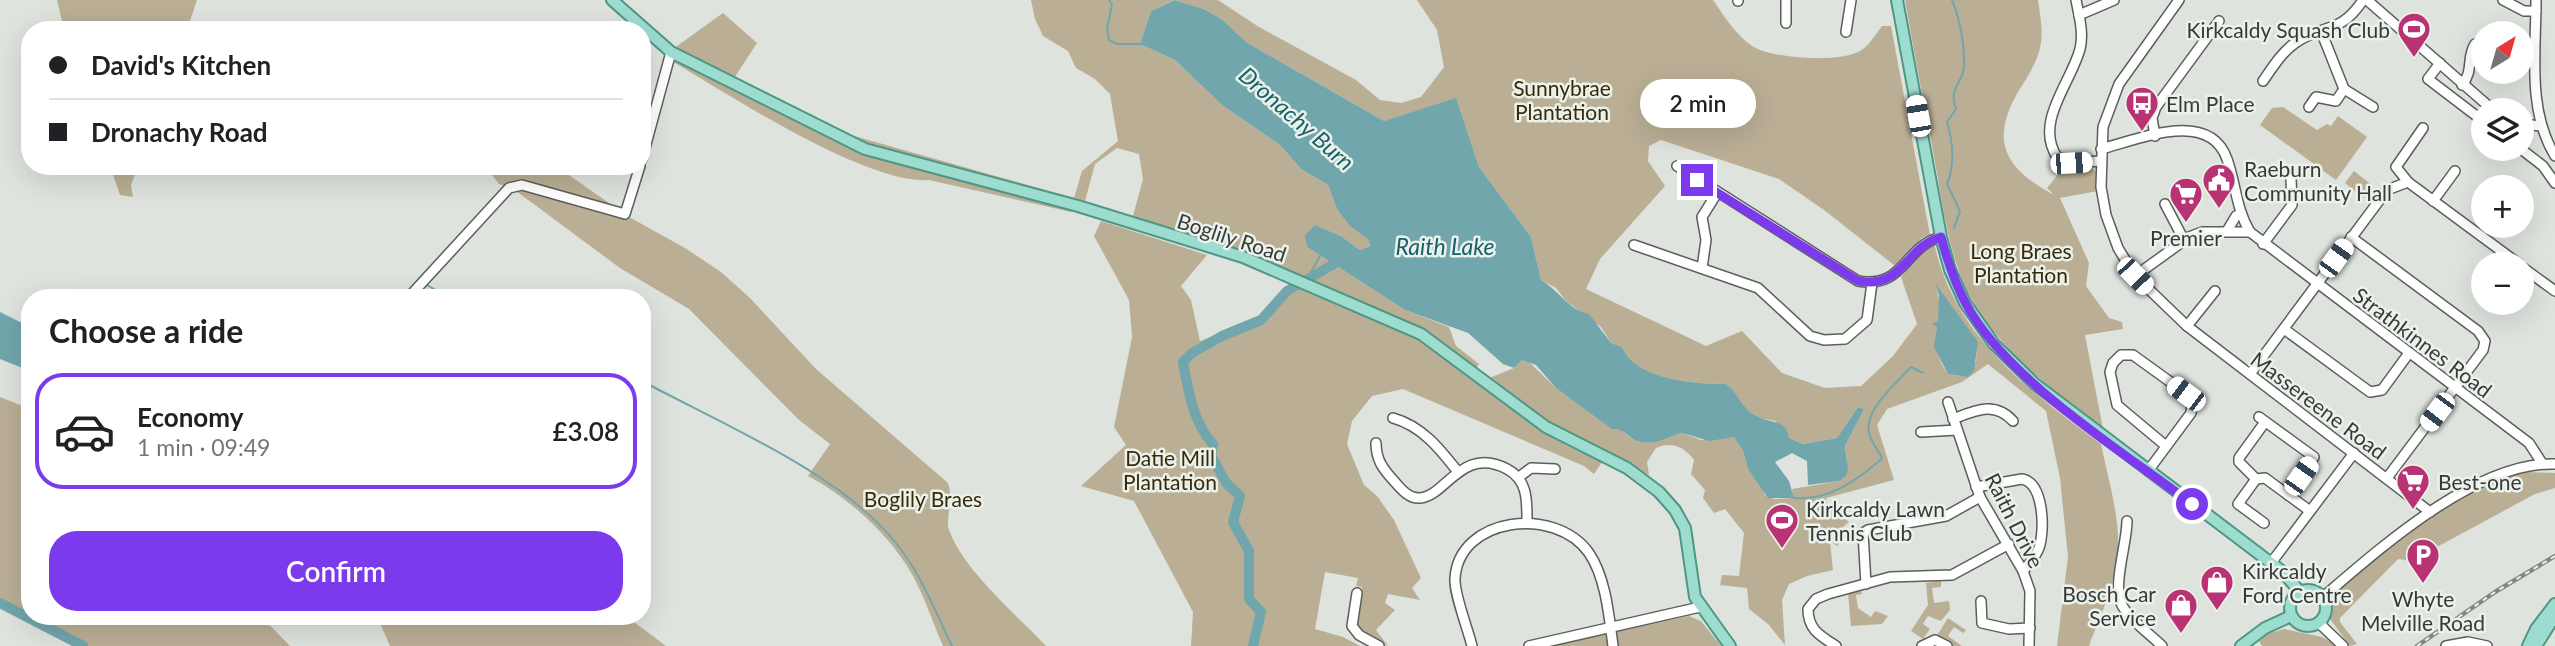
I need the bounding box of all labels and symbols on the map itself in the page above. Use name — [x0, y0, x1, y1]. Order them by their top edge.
sports icon: Kirkcaldy Squash Club — [2395, 10, 2433, 59]
place label: Kirkcaldy Squash Club — [2187, 17, 2390, 42]
north arrow — [2471, 21, 2534, 84]
water label: Dronachy Burn — [1234, 60, 1360, 176]
park label: Sunnybrae Plantation — [1513, 75, 1611, 124]
callout: 2 min — [1639, 78, 1755, 128]
bus stop icon: Elm Place — [2123, 84, 2161, 133]
place label: Elm Place — [2166, 91, 2255, 116]
car — [1905, 93, 1932, 139]
car — [2050, 151, 2093, 175]
place label: Raeburn Community Hall — [2244, 156, 2392, 205]
public building icon: Raeburn Community Hall — [2200, 161, 2238, 210]
route end — [1681, 164, 1713, 196]
supermarket icon: Premier — [2167, 175, 2205, 224]
street label: Boglily Road — [1174, 208, 1290, 266]
place label: Premier — [2150, 225, 2222, 250]
water label: Raith Lake — [1395, 232, 1495, 260]
car — [2316, 235, 2357, 281]
park label: Long Braes Plantation — [1970, 238, 2072, 287]
car — [2113, 254, 2158, 298]
street label: Strathkinnes Road — [2349, 282, 2497, 402]
street label: Massereene Road — [2246, 346, 2392, 464]
car — [2163, 373, 2210, 415]
car — [2416, 389, 2459, 435]
park label: Datie Mill Plantation — [1123, 445, 1217, 494]
car — [2281, 453, 2322, 499]
supermarket icon: Best-one — [2394, 462, 2432, 511]
street label: Raith Drive — [1980, 468, 2050, 572]
place label: Best-one — [2438, 469, 2522, 494]
park label: Boglily Braes — [864, 486, 982, 511]
route start — [2176, 488, 2208, 520]
place label: Kirkcaldy Lawn Tennis Club — [1806, 496, 1945, 545]
sports icon: Kirkcaldy Lawn Tennis Club — [1763, 501, 1801, 550]
parking icon: Whyte Melville Road — [2404, 536, 2442, 585]
place label: Kirkcaldy Ford Centre — [2242, 558, 2352, 607]
shop icon: Kirkcaldy Ford Centre — [2198, 563, 2236, 612]
place label: Bosch Car Service — [2062, 581, 2156, 630]
shop icon: Bosch Car Service — [2162, 586, 2200, 635]
place label: Whyte Melville Road — [2361, 586, 2485, 635]

